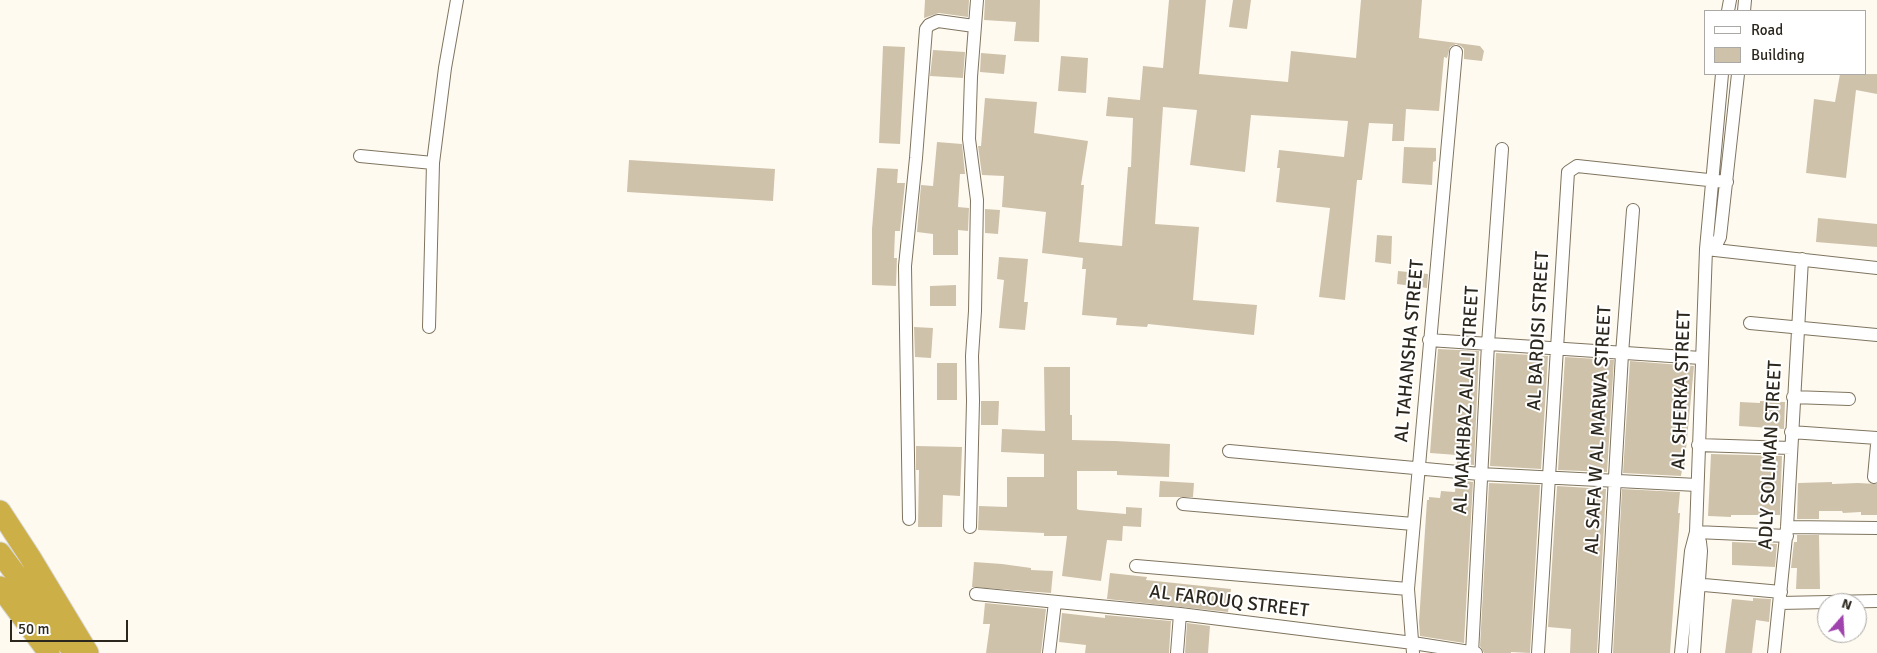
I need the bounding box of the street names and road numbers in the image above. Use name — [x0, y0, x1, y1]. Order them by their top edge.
street label: AL BARDISI STREET — [1523, 251, 1555, 411]
street label: AL TAHANSHA STREET — [1391, 259, 1429, 443]
street label: AL MAKHBAZ ALALI STREET — [1450, 285, 1484, 515]
street label: AL SAFA W AL MARWA STREET — [1581, 305, 1617, 555]
street label: AL SHERKA STREET — [1668, 310, 1696, 470]
street label: ADLY SOLIMAN STREET — [1755, 360, 1787, 550]
street label: AL FAROUQ STREET — [1148, 581, 1310, 623]

